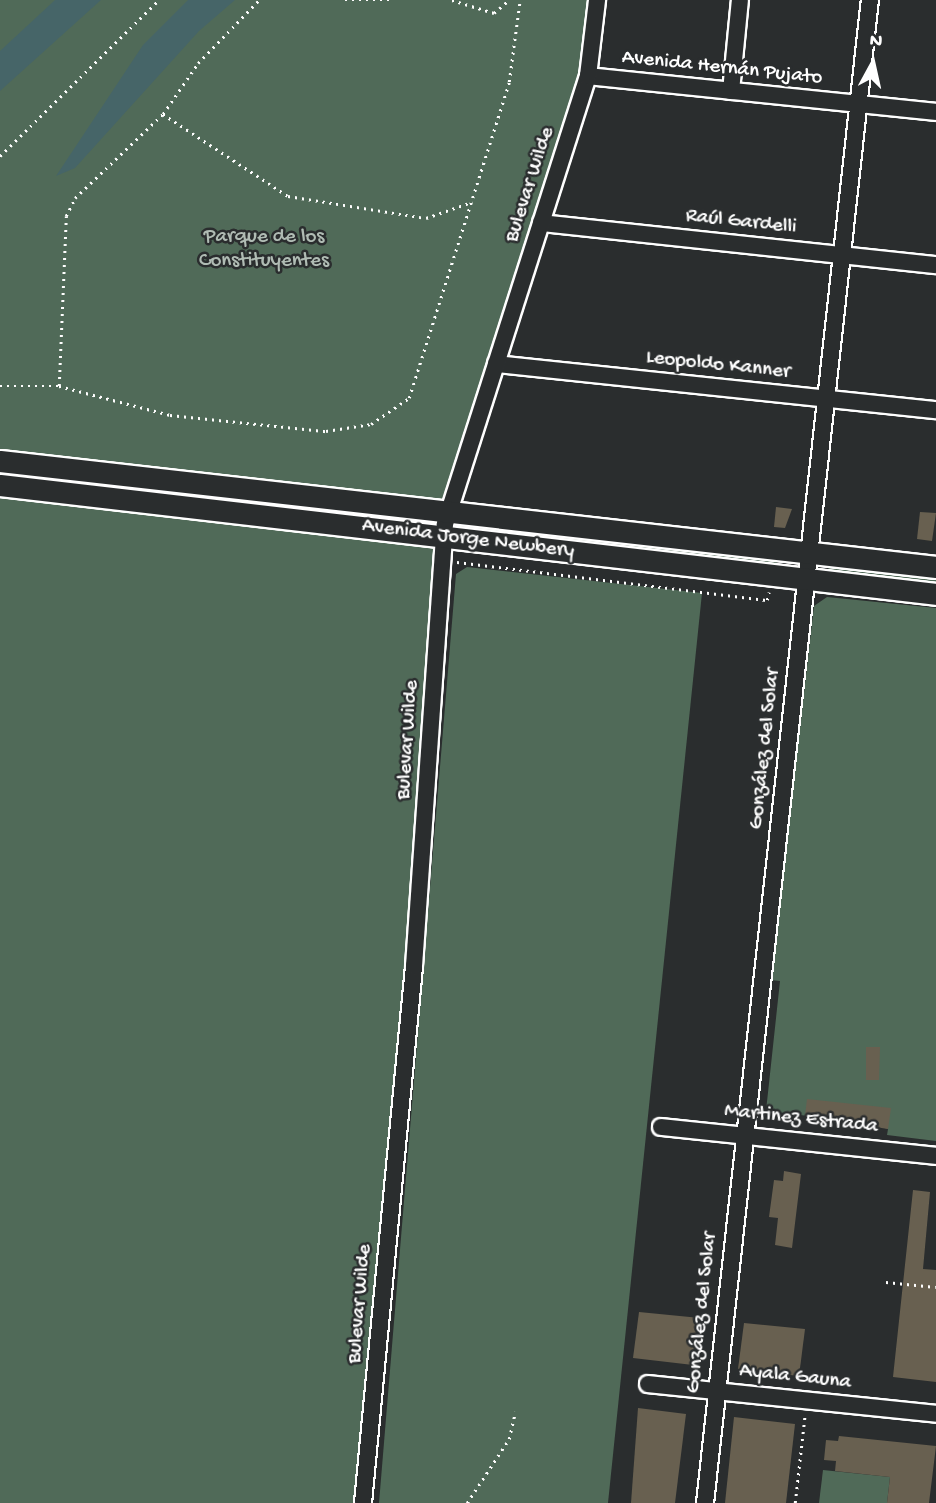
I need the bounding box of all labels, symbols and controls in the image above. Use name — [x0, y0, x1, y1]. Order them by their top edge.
north arrow — [838, 28, 908, 98]
text: N — [868, 29, 884, 54]
street label: Avenida Hernán Pujato — [620, 46, 824, 92]
street label: Bulevar Wilde — [501, 124, 561, 246]
street label: Raúl Gardelli — [684, 205, 798, 241]
park label: Parque de los Constituyentes — [199, 225, 329, 275]
street label: Leopoldo Kanner — [645, 346, 791, 386]
street label: Avenida Jorge Newbery — [360, 514, 576, 566]
street label: González del Solar — [745, 667, 787, 831]
street label: Bulevar Wilde — [392, 679, 426, 801]
street label: Martinez Estrada — [723, 1099, 879, 1141]
street label: González del Solar — [682, 1231, 724, 1395]
street label: Bulevar Wilde — [343, 1243, 379, 1365]
street label: Ayala Gauna — [738, 1360, 852, 1396]

